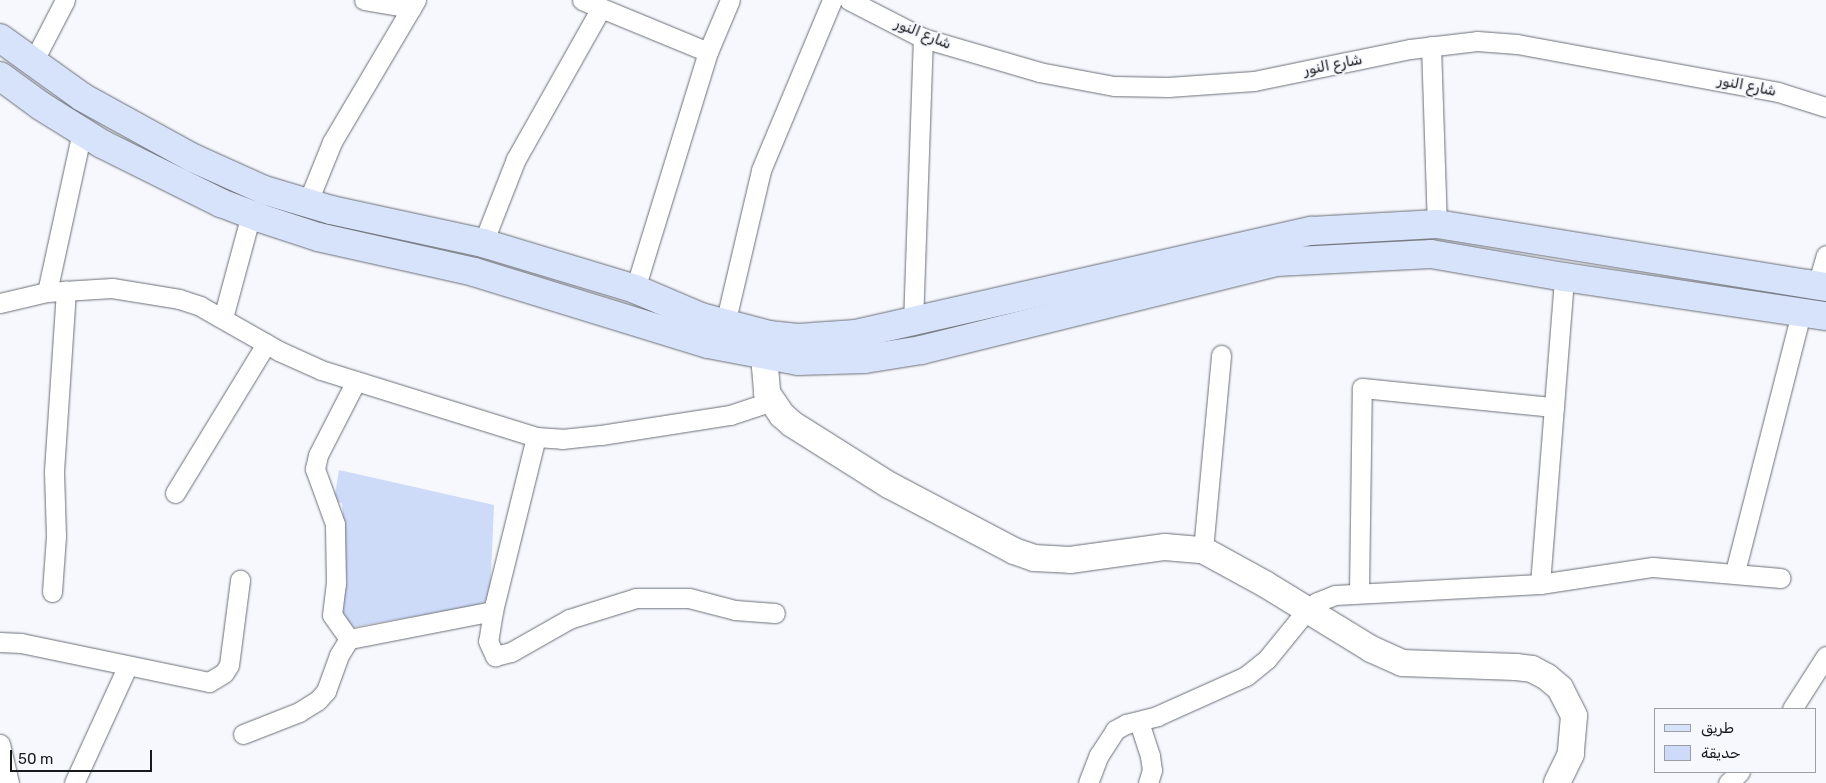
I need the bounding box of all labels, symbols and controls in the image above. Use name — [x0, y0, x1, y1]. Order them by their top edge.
street label: شارع النور — [892, 15, 954, 53]
street label: شارع النور — [1302, 50, 1364, 80]
street label: شارع النور — [1716, 71, 1778, 101]
legend — [1654, 708, 1816, 773]
text: طريق — [1701, 719, 1734, 737]
scale bar — [12, 740, 155, 772]
text: حديقة — [1701, 744, 1741, 762]
text: 50 m — [18, 750, 53, 768]

